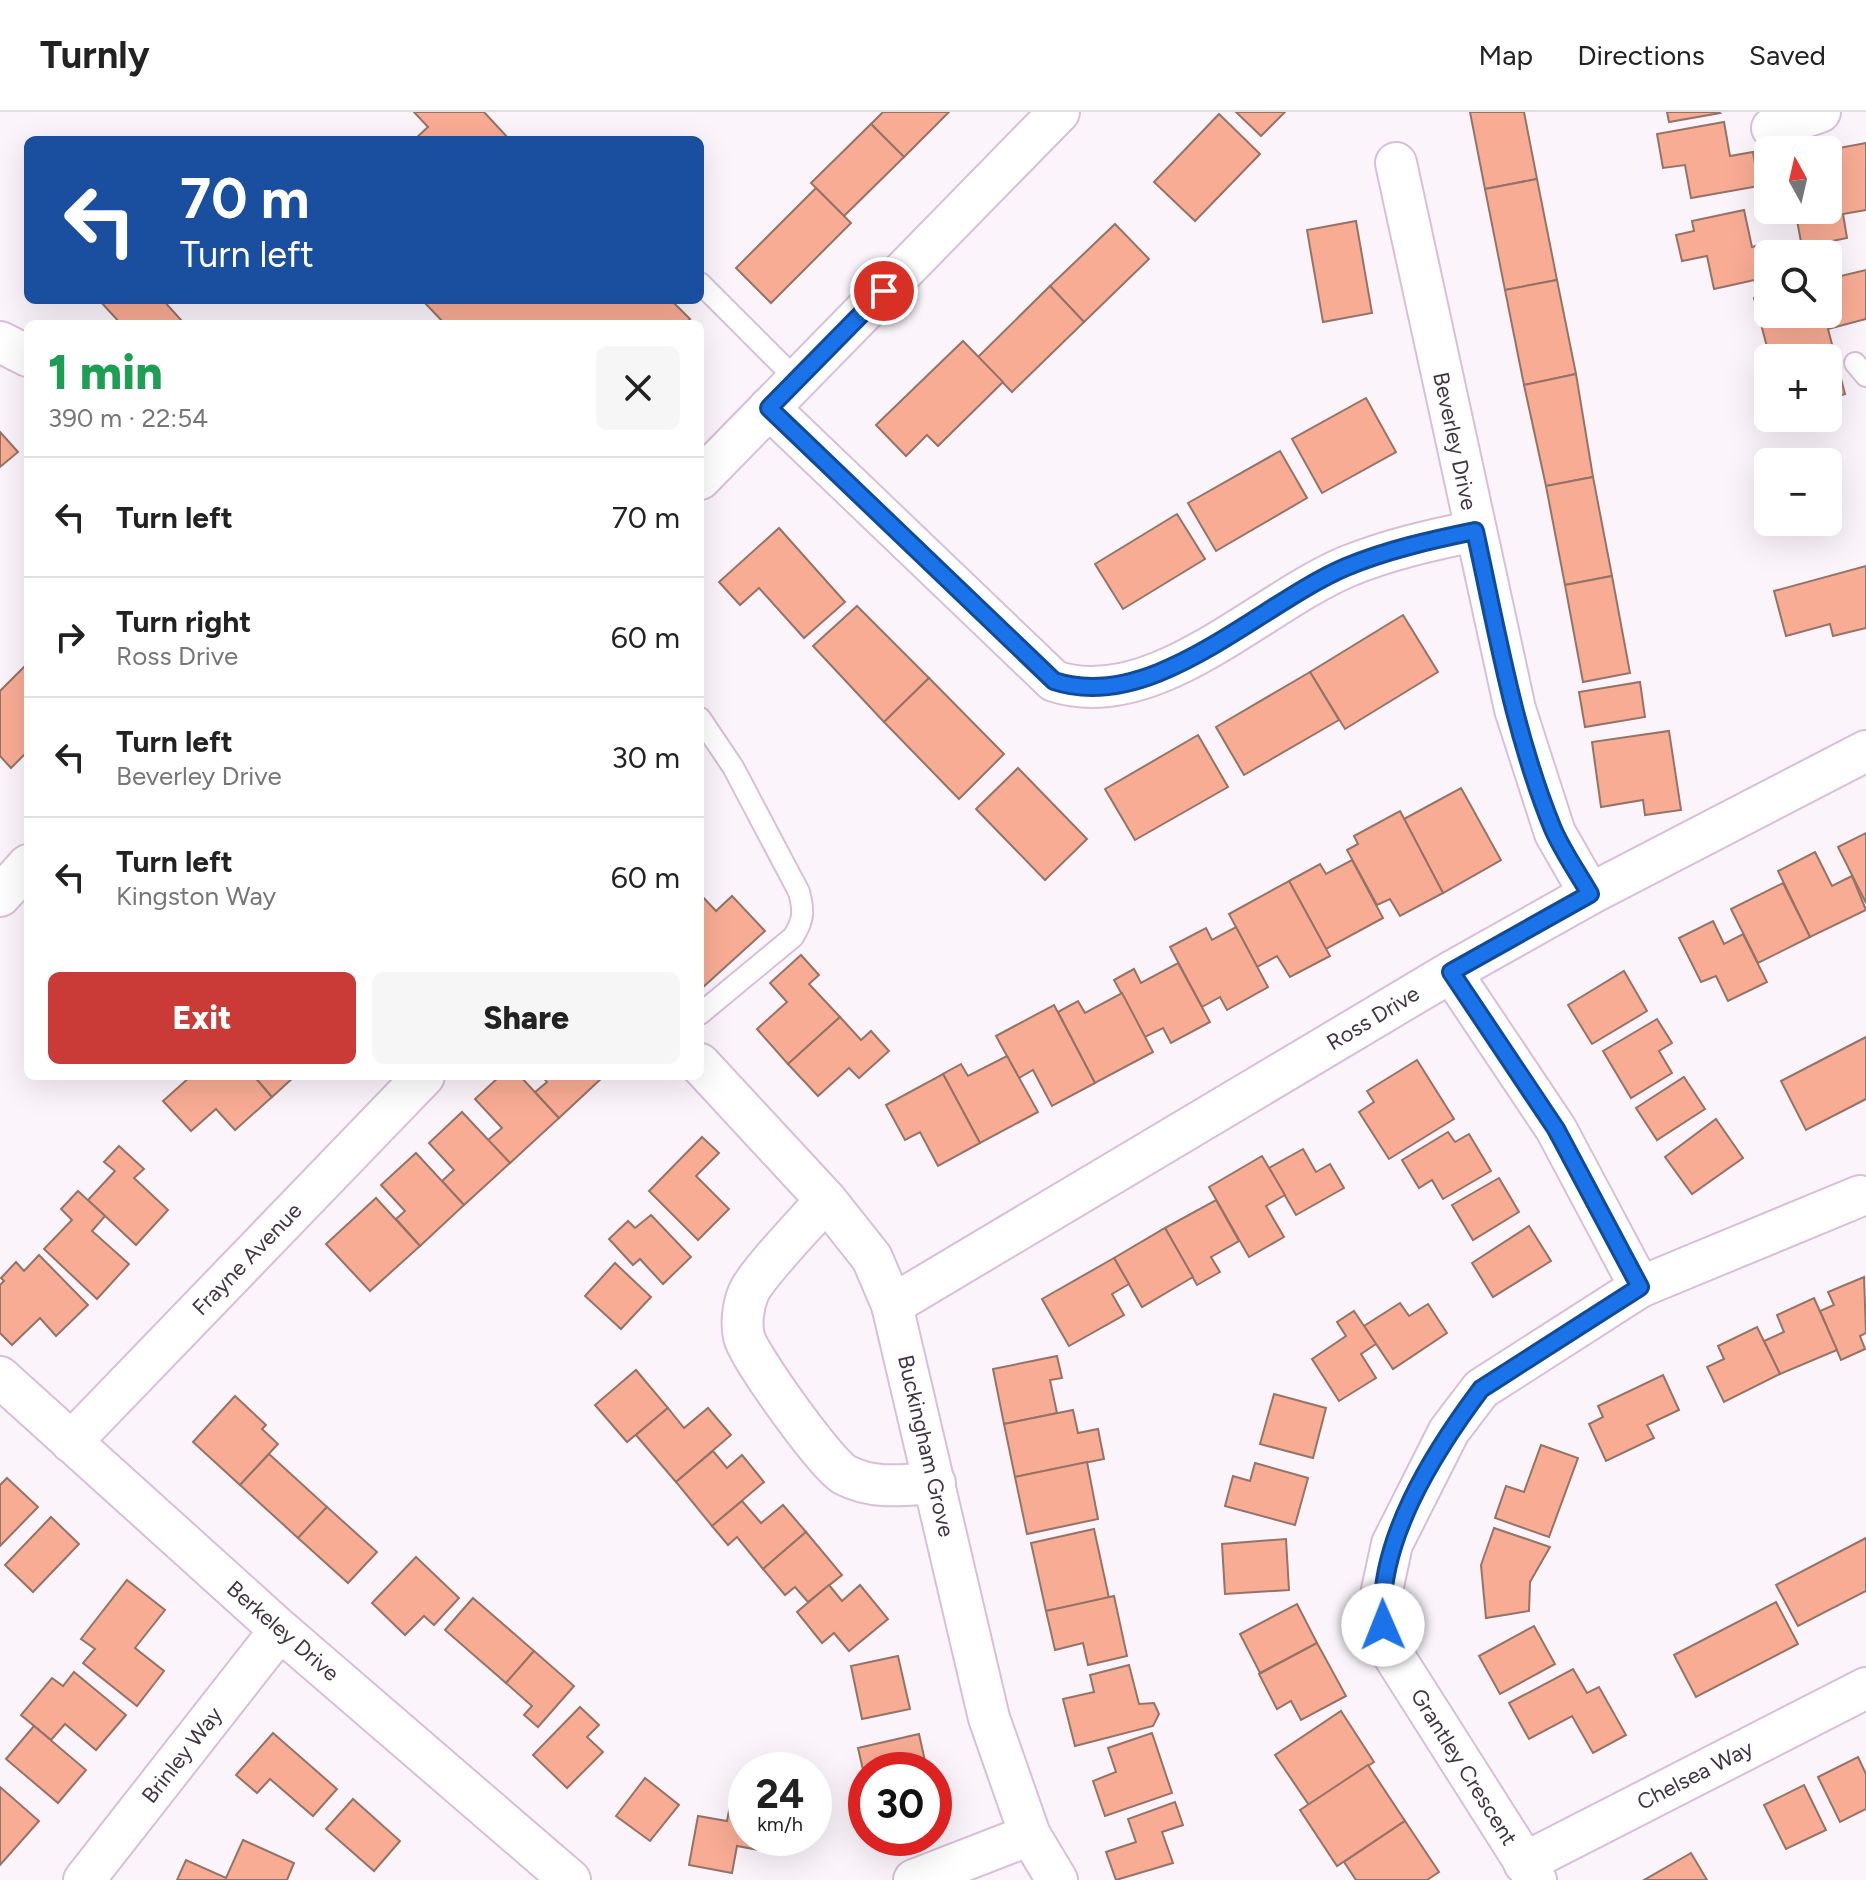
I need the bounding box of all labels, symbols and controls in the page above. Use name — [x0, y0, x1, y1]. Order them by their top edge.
text: Turnly — [40, 32, 150, 78]
text: Map — [1479, 38, 1533, 72]
text: Directions — [1577, 38, 1705, 72]
text: Saved — [1749, 38, 1826, 72]
north arrow — [1754, 136, 1842, 224]
map controls — [1754, 136, 1842, 536]
text: 70 m — [180, 165, 310, 232]
icon: left — [48, 168, 152, 272]
text: Turn left — [180, 233, 314, 276]
button: search — [1754, 240, 1842, 328]
pin — [850, 257, 918, 325]
icon: arrive — [862, 269, 906, 313]
text: 1 min — [48, 343, 163, 401]
button: + — [1754, 344, 1842, 432]
button: close — [596, 346, 680, 430]
street label: Beverley Drive — [1427, 370, 1483, 512]
text: 390 m · 22:54 — [48, 402, 208, 434]
button: − — [1754, 448, 1842, 536]
icon: left — [48, 495, 92, 539]
text: Turn left — [116, 499, 233, 536]
text: 70 m — [612, 499, 680, 536]
text: Turn right — [116, 603, 251, 640]
icon: right — [48, 615, 92, 659]
text: 60 m — [611, 619, 680, 656]
text: Ross Drive — [116, 640, 238, 672]
text: Turn left — [116, 723, 233, 760]
icon: left — [48, 735, 92, 779]
text: 30 m — [612, 739, 680, 776]
text: Beverley Drive — [116, 760, 282, 792]
text: Turn left — [116, 843, 233, 880]
icon: left — [48, 855, 92, 899]
text: 60 m — [611, 859, 680, 896]
text: Kingston Way — [116, 880, 276, 912]
button: Exit — [48, 972, 356, 1064]
button: Share — [372, 972, 680, 1064]
street label: Ross Drive — [1322, 980, 1424, 1056]
street label: Frayne Avenue — [187, 1197, 307, 1321]
street label: Buckingham Grove — [892, 1352, 960, 1540]
street label: Berkeley Drive — [221, 1575, 345, 1687]
position arrow — [1341, 1583, 1425, 1667]
street label: Grantley Crescent — [1405, 1684, 1523, 1850]
street label: Brinley Way — [136, 1701, 228, 1808]
street label: Chelsea Way — [1632, 1734, 1758, 1816]
speed limit sign: 30 — [848, 1752, 952, 1856]
text: 24 — [756, 1770, 804, 1818]
text: km/h — [757, 1812, 803, 1836]

